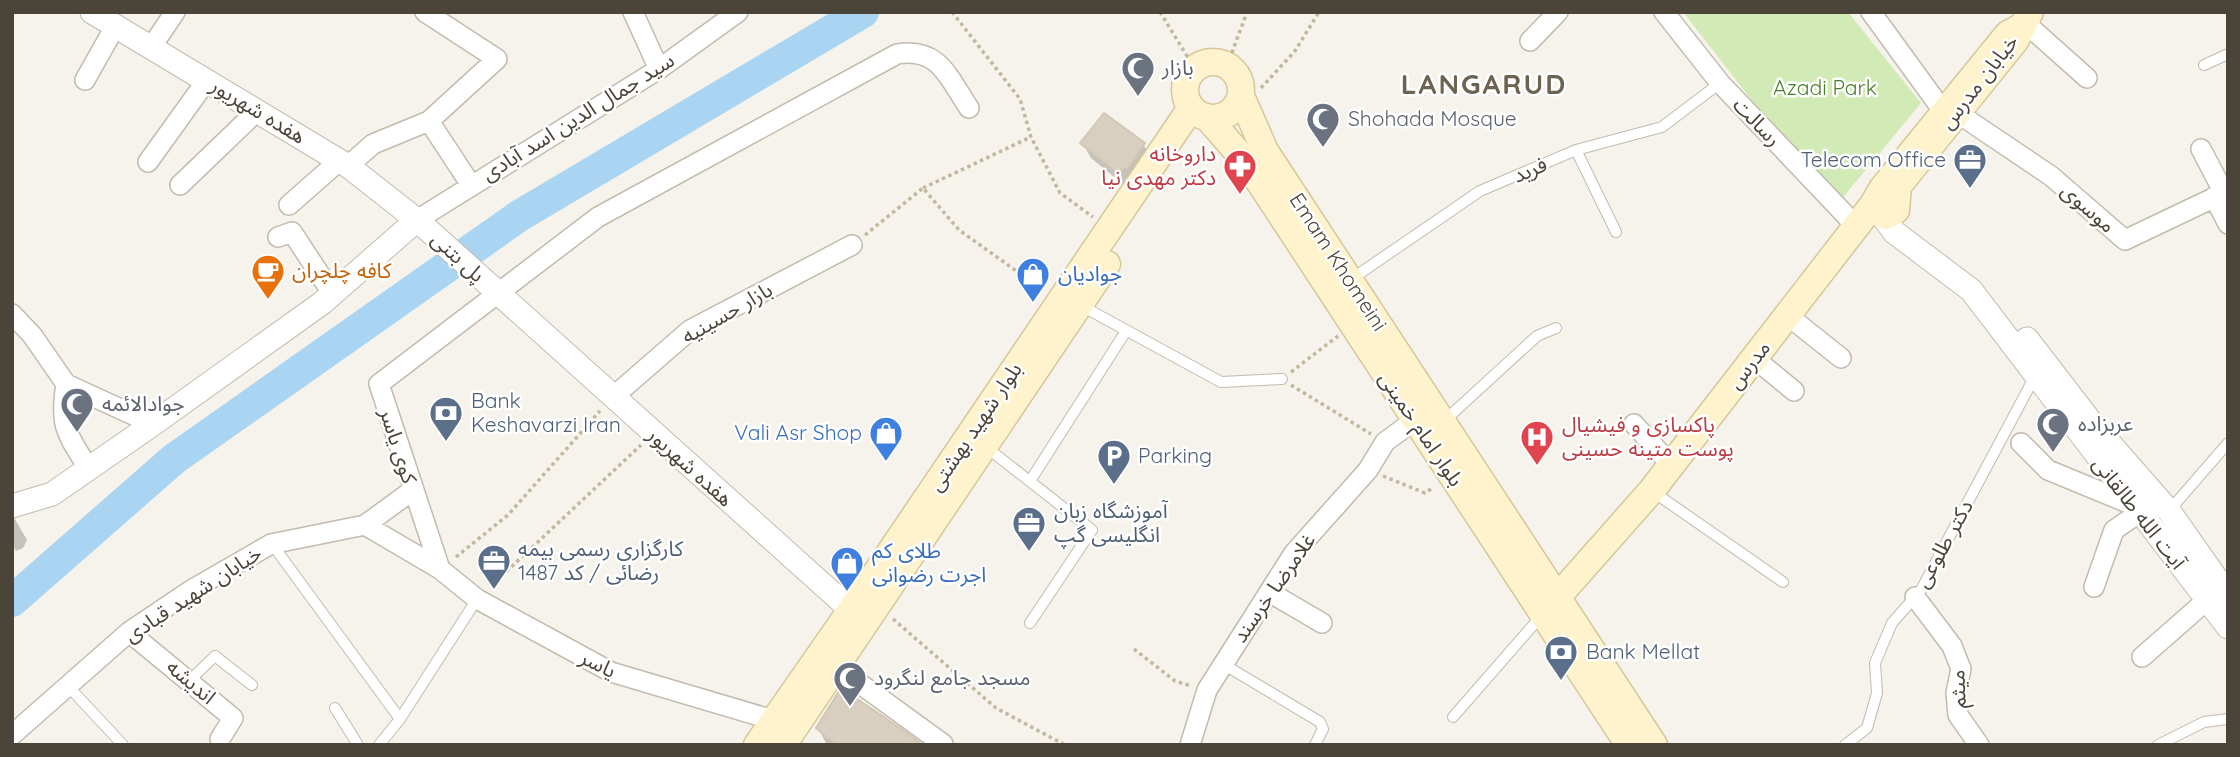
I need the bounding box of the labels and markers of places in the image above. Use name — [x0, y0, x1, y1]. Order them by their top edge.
mosque icon: بازار — [1119, 49, 1157, 98]
place label: بازار — [1161, 54, 1194, 80]
mosque icon: Shohada Mosque — [1304, 100, 1342, 149]
place label: Shohada Mosque — [1348, 105, 1517, 131]
place label: داروخانه دکتر مهدی نیا — [1101, 140, 1216, 190]
office icon: Telecom Office — [1951, 141, 1989, 190]
place label: Telecom Office — [1801, 146, 1946, 172]
pharmacy icon: داروخانه دکتر مهدی نیا — [1221, 147, 1259, 196]
cafe icon: کافه چلچران — [249, 252, 287, 301]
shop icon: جوادیان — [1014, 255, 1052, 304]
place label: کافه چلچران — [292, 257, 392, 284]
place label: جوادیان — [1058, 260, 1122, 286]
mosque icon: جوادالائمه — [58, 385, 96, 434]
place label: Bank Keshavarzi Iran — [471, 387, 621, 437]
place label: جوادالائمه — [102, 390, 185, 416]
bank icon: Bank Keshavarzi Iran — [427, 394, 465, 443]
mosque icon: عربزاده — [2034, 405, 2072, 454]
place label: عربزاده — [2078, 410, 2133, 436]
place label: پاکسازی و فیشیال پوست متینه حسینی — [1562, 411, 1734, 462]
shop icon: Vali Asr Shop — [867, 414, 905, 463]
hospital icon: پاکسازی و فیشیال پوست متینه حسینی — [1518, 418, 1556, 467]
place label: Vali Asr Shop — [734, 419, 862, 445]
parking icon: Parking — [1095, 437, 1133, 486]
place label: Parking — [1138, 442, 1212, 468]
place label: آموزشگاه زبان انگلیسی گپ — [1054, 497, 1169, 549]
office icon: آموزشگاه زبان انگلیسی گپ — [1010, 504, 1048, 553]
place label: کارگزاری رسمی بیمه رضائی / کد 1487 — [518, 535, 684, 585]
place label: طلای کم اجرت رضوانی — [872, 537, 986, 587]
office icon: کارگزاری رسمی بیمه رضائی / کد 1487 — [475, 542, 513, 591]
shop icon: طلای کم اجرت رضوانی — [828, 544, 866, 593]
bank icon: Bank Mellat — [1542, 633, 1580, 682]
place label: Bank Mellat — [1586, 638, 1700, 664]
mosque icon: مسجد جامع لنگرود — [831, 659, 869, 708]
place label: مسجد جامع لنگرود — [874, 664, 1031, 693]

